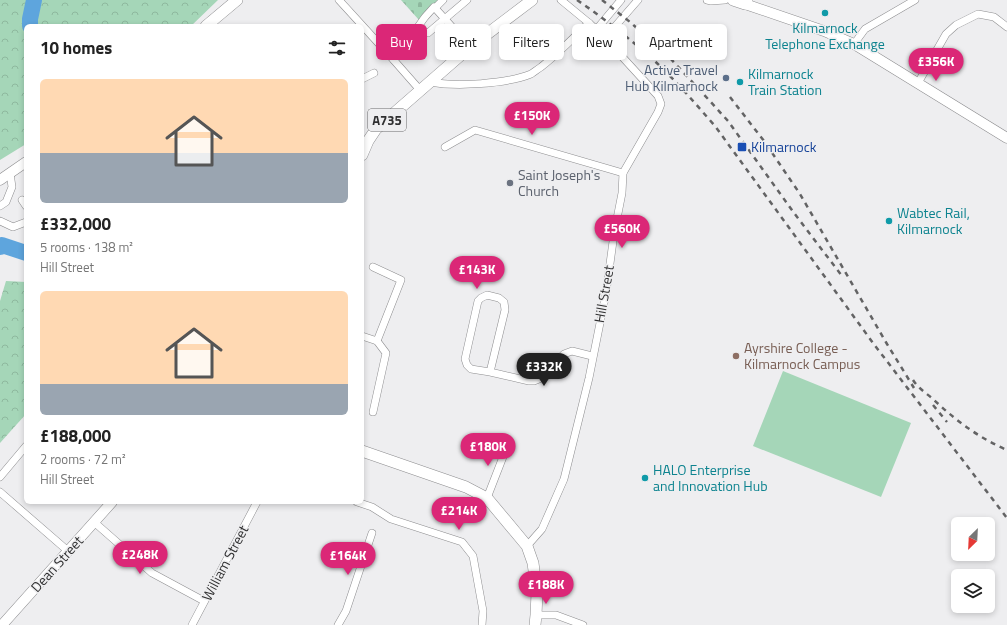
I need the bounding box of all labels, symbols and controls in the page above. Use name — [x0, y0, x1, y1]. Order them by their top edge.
marker: Kilmarnock Telephone Exchange — [820, 8, 830, 18]
place label: Kilmarnock Telephone Exchange — [765, 17, 885, 54]
chip: Buy — [376, 24, 427, 60]
chip: Rent — [435, 24, 491, 60]
chip: Filters — [499, 24, 564, 60]
chip: New — [572, 24, 627, 60]
chip: Apartment — [635, 24, 727, 60]
text: 10 homes — [40, 35, 112, 61]
icon: filters — [326, 37, 348, 59]
pin: £356K — [908, 48, 964, 82]
text: £356K — [918, 51, 954, 71]
place label: Active Travel Hub Kilmarnock — [625, 59, 718, 96]
place label: Kilmarnock Train Station — [748, 63, 822, 100]
marker: Active Travel Hub Kilmarnock — [721, 73, 731, 83]
marker: Kilmarnock Train Station — [735, 77, 745, 87]
pin: £150K — [504, 102, 560, 136]
icon: home — [158, 105, 230, 177]
text: £150K — [514, 105, 550, 125]
road number: A735 — [368, 109, 406, 131]
place label: Kilmarnock — [751, 136, 817, 157]
marker: Kilmarnock — [736, 141, 748, 153]
place label: Saint Joseph's Church — [518, 164, 600, 201]
marker: Saint Joseph's Church — [505, 178, 515, 188]
place label: Wabtec Rail, Kilmarnock — [897, 202, 970, 239]
text: £332,000 — [40, 211, 111, 237]
pin: £560K — [594, 215, 650, 249]
marker: Wabtec Rail, Kilmarnock — [884, 216, 894, 226]
text: £560K — [604, 218, 640, 238]
text: 5 rooms · 138 m² — [40, 237, 133, 257]
pin: £143K — [449, 256, 505, 290]
text: Hill Street — [40, 257, 94, 277]
text: £143K — [459, 259, 495, 279]
street label: Hill Street — [588, 263, 619, 324]
icon: home — [158, 317, 230, 389]
place label: Ayrshire College - Kilmarnock Campus — [744, 337, 860, 374]
marker: Ayrshire College - Kilmarnock Campus — [731, 351, 741, 361]
pin: £332K — [516, 353, 572, 387]
text: £332K — [526, 356, 562, 376]
text: £188,000 — [40, 423, 111, 449]
pin: £180K — [460, 433, 516, 467]
text: £180K — [470, 436, 506, 456]
text: 2 rooms · 72 m² — [40, 449, 126, 469]
place label: HALO Enterprise and Innovation Hub — [653, 459, 768, 496]
text: Hill Street — [40, 469, 94, 489]
marker: HALO Enterprise and Innovation Hub — [640, 473, 650, 483]
pin: £214K — [431, 497, 487, 531]
text: £214K — [441, 500, 477, 520]
north arrow — [951, 517, 995, 561]
map controls — [951, 517, 995, 613]
street label: William Street — [196, 521, 253, 604]
street label: Dean Street — [25, 531, 88, 597]
pin: £248K — [112, 541, 168, 575]
pin: £164K — [320, 542, 376, 576]
text: £248K — [122, 544, 158, 564]
text: £164K — [330, 545, 366, 565]
button: layers — [951, 569, 995, 613]
pin: £188K — [518, 571, 574, 605]
text: £188K — [528, 574, 564, 594]

